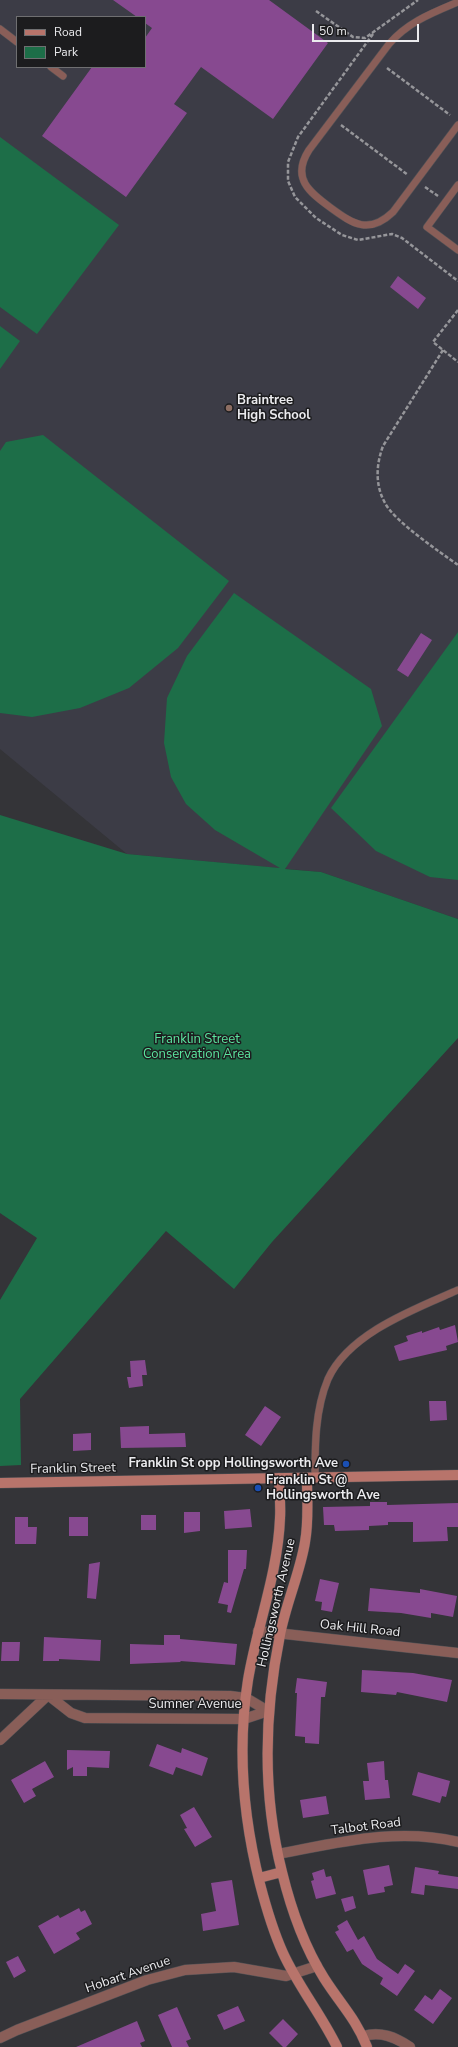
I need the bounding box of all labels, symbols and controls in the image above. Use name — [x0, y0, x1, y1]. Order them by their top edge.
legend — [16, 16, 146, 68]
scale bar — [314, 16, 421, 42]
text: 50 m — [319, 23, 347, 39]
text: Road — [54, 24, 82, 40]
text: Park — [54, 44, 78, 60]
place label: Braintree High School — [237, 393, 310, 424]
marker: Braintree High School — [224, 403, 234, 413]
park label: Franklin Street Conservation Area — [143, 1032, 251, 1063]
place label: Franklin St opp Hollingsworth Ave — [128, 1456, 338, 1472]
marker: Franklin St opp Hollingsworth Ave — [341, 1459, 351, 1469]
street label: Franklin Street — [30, 1460, 116, 1478]
place label: Franklin St @ Hollingsworth Ave — [266, 1473, 380, 1504]
marker: Franklin St @ Hollingsworth Ave — [253, 1483, 263, 1493]
street label: Hollingsworth Avenue — [255, 1537, 299, 1669]
street label: Oak Hill Road — [319, 1617, 401, 1641]
street label: Sumner Avenue — [149, 1697, 241, 1713]
street label: Talbot Road — [330, 1815, 402, 1839]
street label: Hobart Avenue — [84, 1953, 172, 1997]

